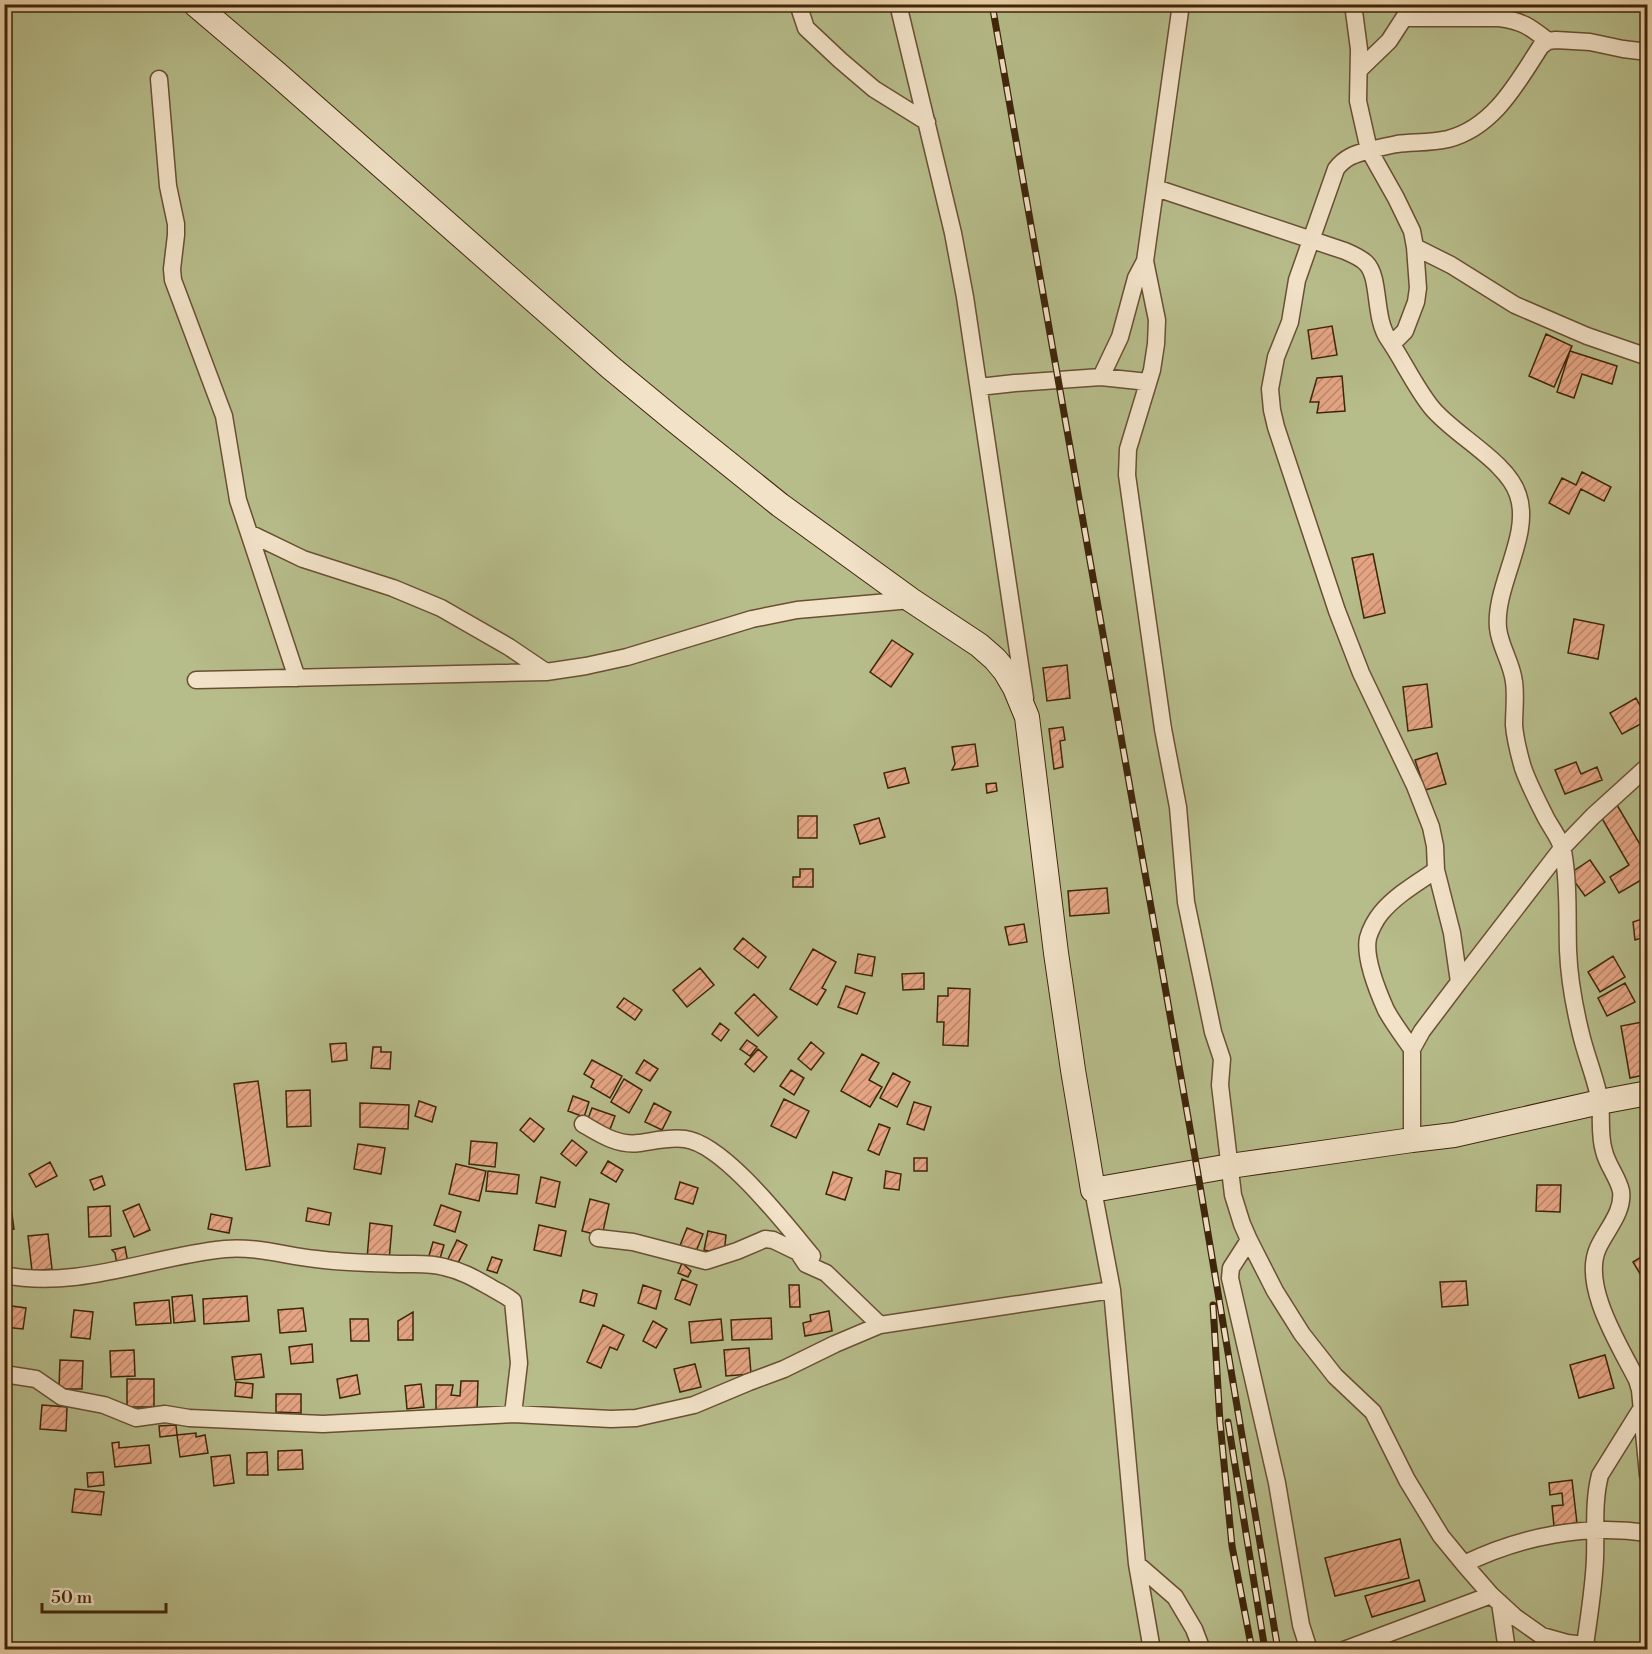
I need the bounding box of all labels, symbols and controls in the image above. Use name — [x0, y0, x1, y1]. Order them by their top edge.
scale bar — [42, 1576, 166, 1614]
text: 50 m — [51, 1586, 93, 1609]

